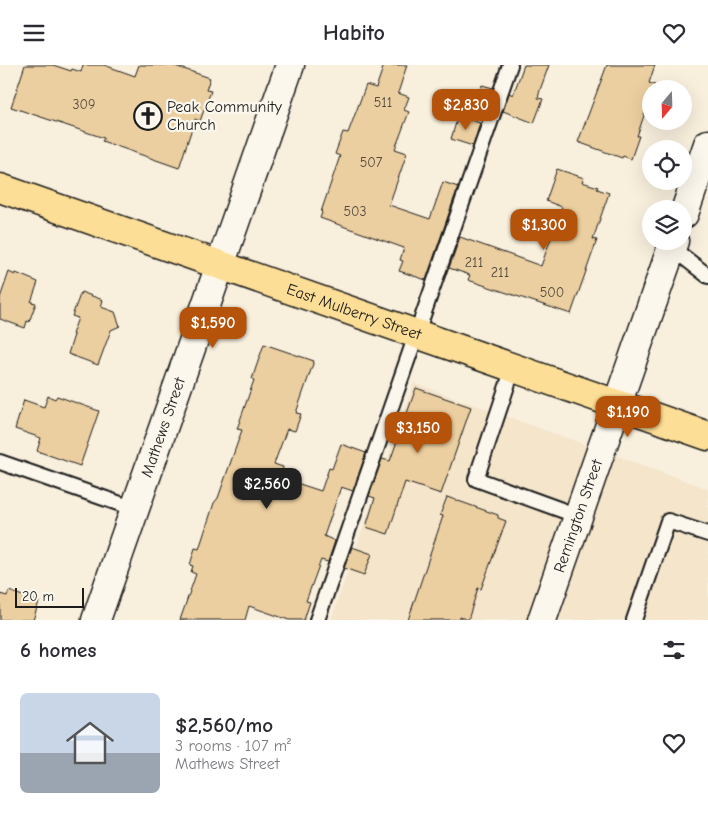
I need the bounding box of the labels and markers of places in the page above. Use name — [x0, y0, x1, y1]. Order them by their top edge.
pin: $2,830 — [425, 88, 507, 131]
place label: Peak Community Church — [167, 98, 283, 134]
church icon: Peak Community Church — [133, 101, 163, 131]
pin: $1,300 — [503, 209, 585, 251]
pin: $1,590 — [172, 307, 254, 349]
pin: $1,190 — [587, 395, 669, 438]
pin: $3,150 — [377, 411, 459, 454]
pin: $2,560 — [226, 467, 308, 510]

